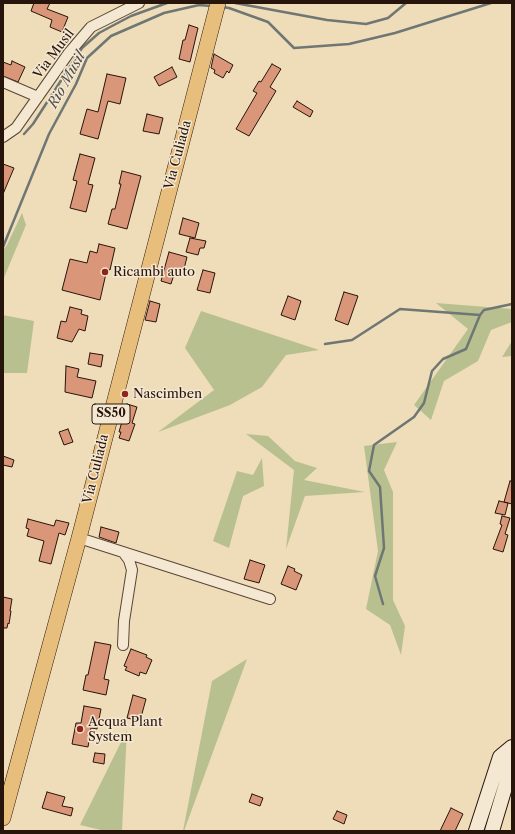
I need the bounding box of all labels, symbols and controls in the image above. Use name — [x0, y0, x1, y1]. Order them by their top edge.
street label: Via Musil — [30, 26, 78, 82]
water label: Rio Musil — [45, 49, 89, 111]
street label: Via Culiada — [161, 119, 195, 191]
place label: Ricambi auto — [113, 264, 195, 280]
marker: Ricambi auto — [100, 267, 110, 277]
place label: Nascimben — [133, 386, 202, 402]
marker: Nascimben — [120, 389, 130, 399]
road number: SS50 — [92, 404, 130, 424]
street label: Via Culiada — [80, 433, 112, 505]
place label: Acqua Plant System — [88, 714, 162, 745]
marker: Acqua Plant System — [75, 724, 85, 734]

